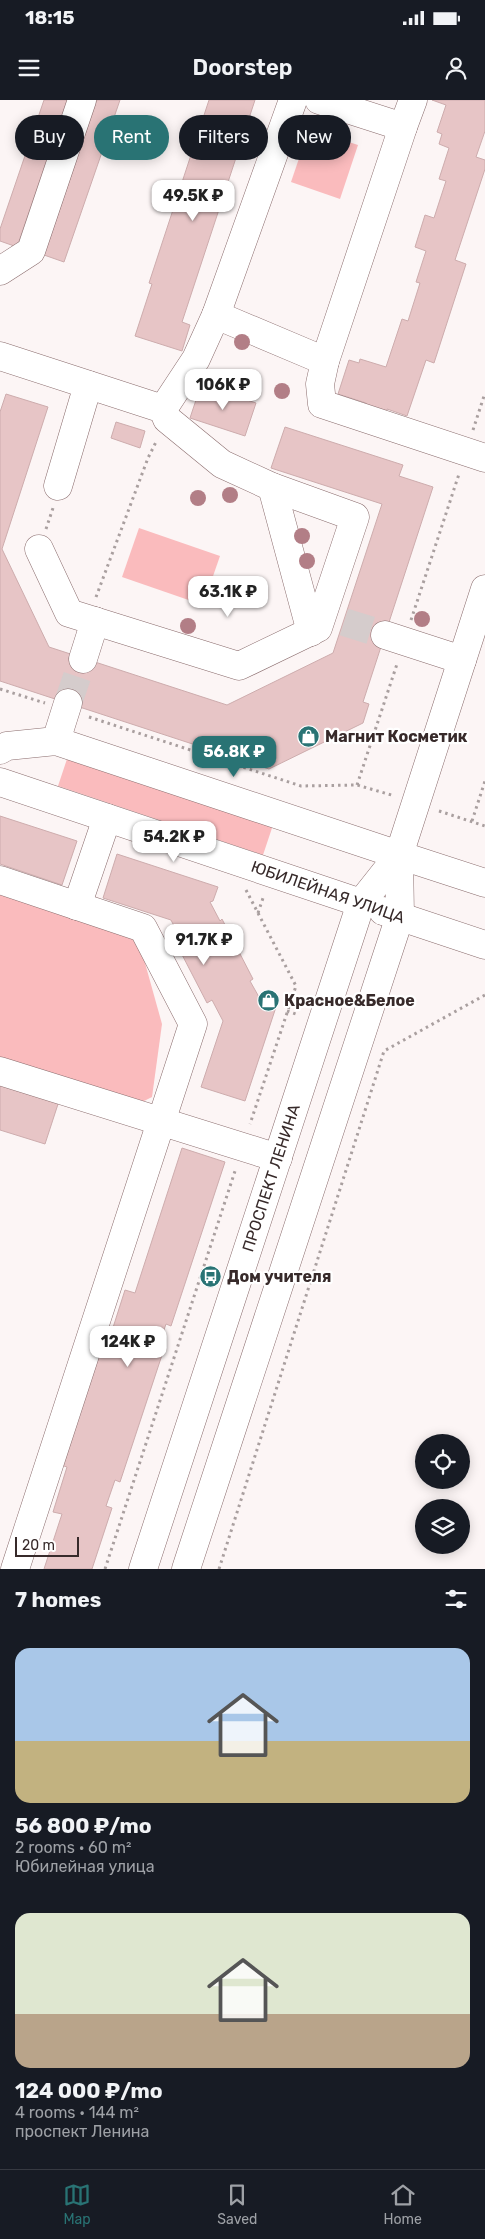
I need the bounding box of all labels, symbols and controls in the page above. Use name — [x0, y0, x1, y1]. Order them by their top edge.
text: 18:15 — [25, 6, 75, 29]
icon: menu — [15, 54, 43, 82]
text: Doorstep — [193, 54, 292, 81]
icon: person — [442, 54, 470, 82]
chip: Buy — [15, 115, 84, 160]
chip: Rent — [94, 115, 169, 160]
chip: Filters — [179, 115, 268, 160]
chip: New — [278, 115, 351, 160]
pin: 49.5K ₽ — [147, 180, 239, 222]
text: 49.5K ₽ — [163, 186, 223, 205]
pin: 106K ₽ — [182, 368, 264, 411]
text: 106K ₽ — [196, 375, 250, 394]
pin: 63.1K ₽ — [182, 576, 274, 618]
text: 63.1K ₽ — [199, 582, 257, 601]
shop icon: Магнит Косметик — [297, 724, 321, 748]
place label: Магнит Косметик — [325, 727, 468, 746]
pin: 56.8K ₽ — [188, 736, 280, 778]
text: 56.8K ₽ — [203, 742, 265, 761]
pin: 54.2K ₽ — [128, 820, 220, 863]
text: 54.2K ₽ — [143, 827, 205, 846]
street label: ЮБИЛЕЙНАЯ УЛИЦА — [249, 857, 408, 927]
pin: 91.7K ₽ — [158, 924, 250, 966]
text: 91.7K ₽ — [176, 930, 232, 949]
shop icon: Красное&Белое — [256, 988, 280, 1012]
place label: Красное&Белое — [284, 991, 415, 1010]
street label: ПРОСПЕКТ ЛЕНИНА — [238, 1102, 304, 1254]
bus stop icon: Дом учителя — [199, 1264, 223, 1288]
place label: Дом учителя — [227, 1267, 332, 1286]
pin: 124K ₽ — [87, 1326, 169, 1368]
text: 124K ₽ — [101, 1332, 155, 1351]
map controls — [415, 1434, 470, 1554]
button: locate — [415, 1434, 470, 1489]
button: layers — [415, 1499, 470, 1554]
scale bar — [15, 1534, 79, 1557]
text: 20 m — [22, 1537, 55, 1554]
icon: filters — [442, 1585, 470, 1613]
text: 7 homes — [15, 1587, 101, 1612]
icon: home — [198, 1680, 288, 1770]
text: 56 800 ₽/mo — [15, 1813, 152, 1838]
text: 2 rooms · 60 m² — [15, 1838, 132, 1857]
text: Юбилейная улица — [15, 1857, 154, 1876]
icon: home — [198, 1945, 288, 2035]
text: 124 000 ₽/mo — [15, 2078, 163, 2103]
text: 4 rooms · 144 m² — [15, 2103, 139, 2122]
text: проспект Ленина — [15, 2122, 149, 2141]
tab: Map — [63, 2181, 91, 2228]
tab: Saved — [217, 2181, 257, 2228]
tab: Home — [384, 2181, 422, 2228]

